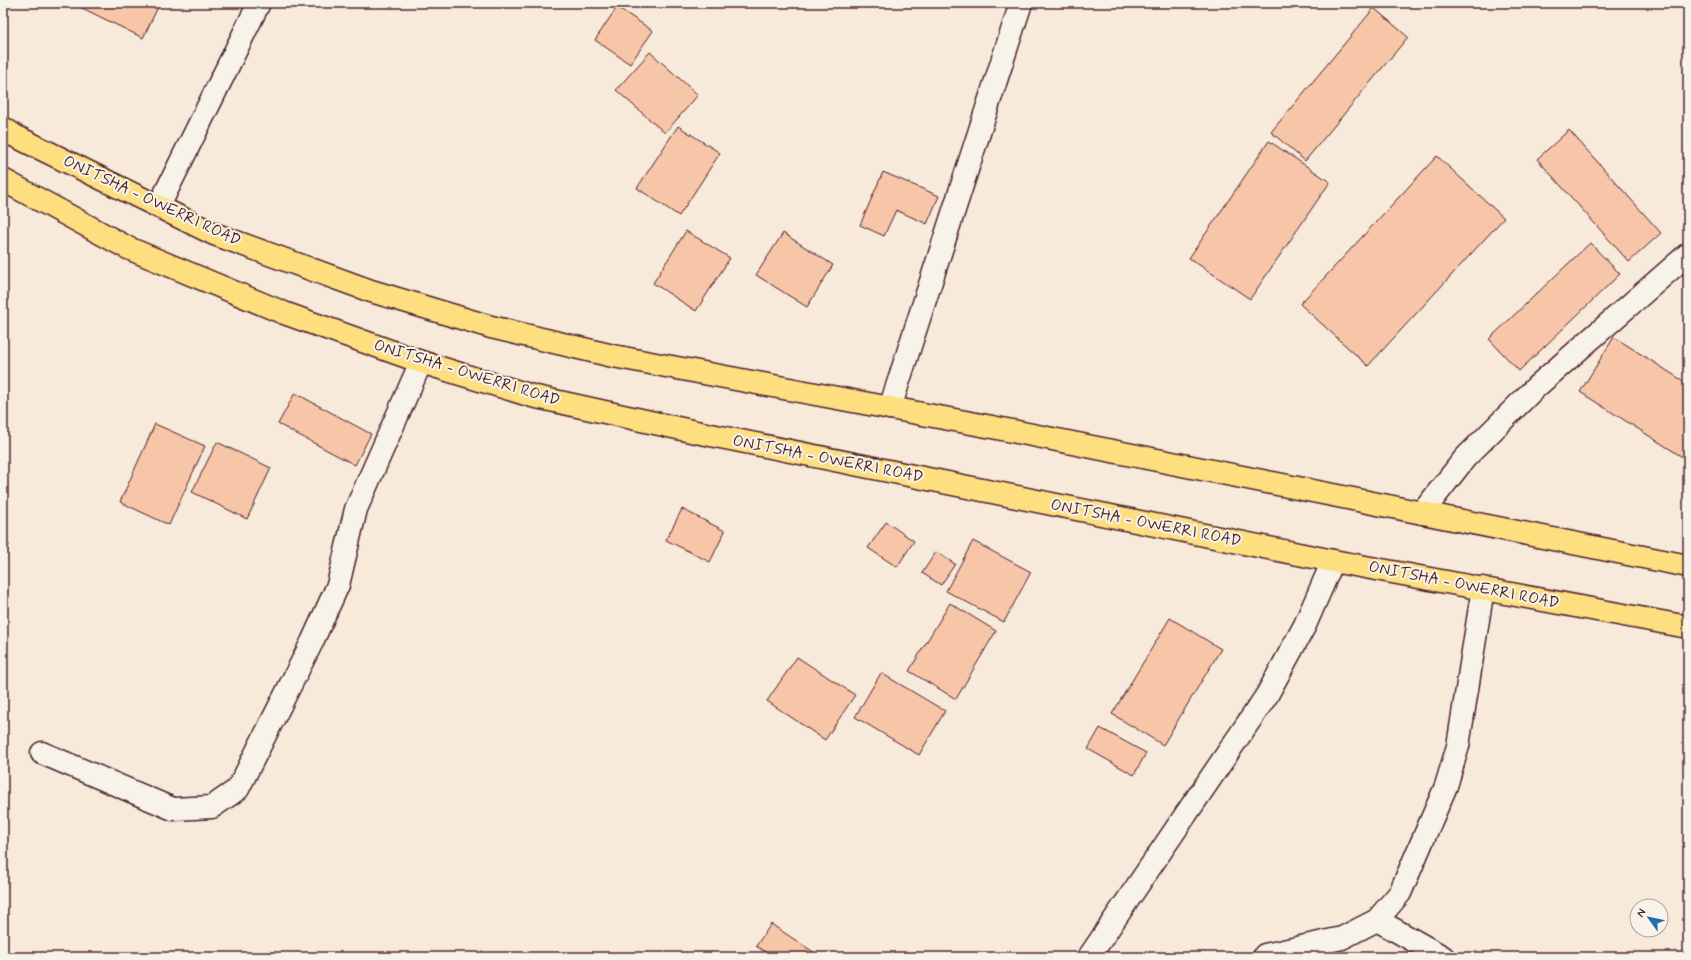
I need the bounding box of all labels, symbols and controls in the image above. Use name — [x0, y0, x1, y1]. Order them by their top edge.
street label: ONITSHA - OWERRI ROAD — [60, 151, 244, 251]
street label: ONITSHA - OWERRI ROAD — [371, 335, 563, 411]
street label: ONITSHA - OWERRI ROAD — [731, 430, 925, 488]
street label: ONITSHA - OWERRI ROAD — [1049, 494, 1243, 552]
street label: ONITSHA - OWERRI ROAD — [1367, 556, 1561, 614]
north arrow — [1629, 898, 1669, 938]
text: N — [1634, 906, 1649, 920]

